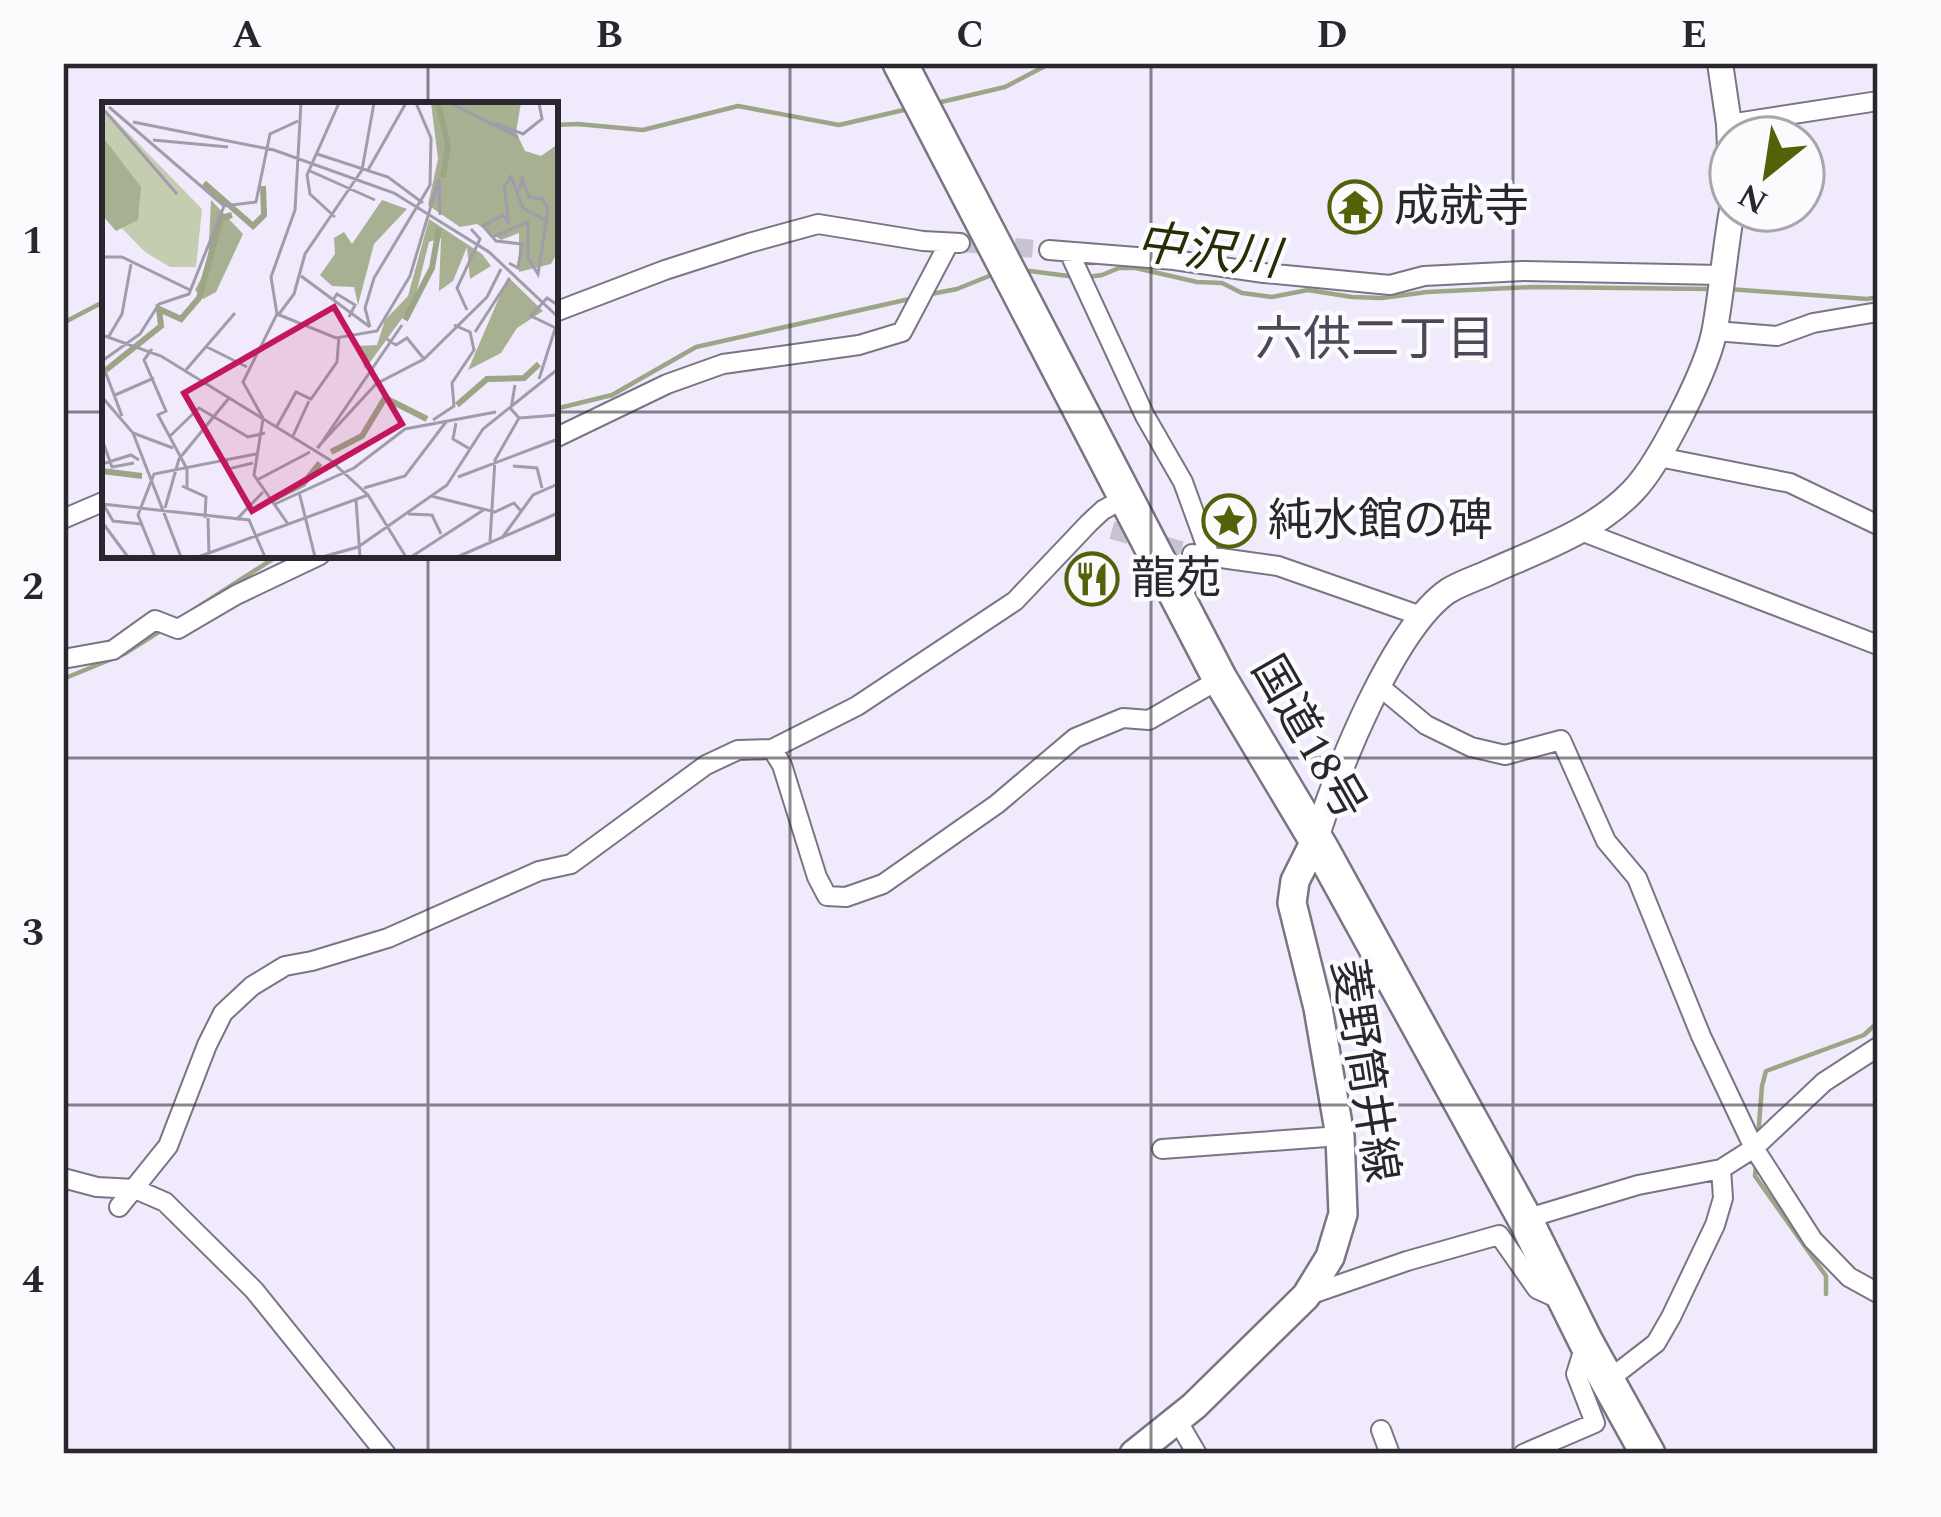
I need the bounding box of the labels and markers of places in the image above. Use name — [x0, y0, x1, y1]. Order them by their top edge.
place label: 成就寺 — [1394, 173, 1529, 242]
temple icon: 成就寺 — [1327, 179, 1383, 235]
place label: 純水館の碑 — [1268, 487, 1493, 556]
place icon: 純水館の碑 — [1201, 493, 1257, 549]
place label: 龍苑 — [1131, 545, 1221, 614]
restaurant icon: 龍苑 — [1064, 551, 1120, 607]

